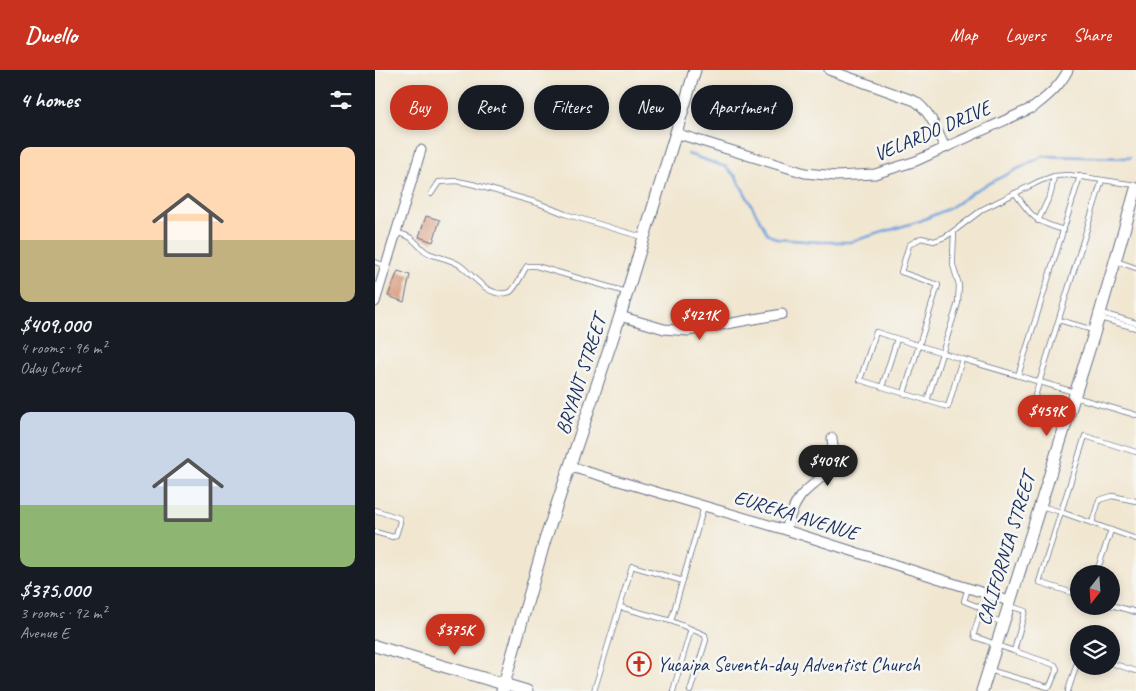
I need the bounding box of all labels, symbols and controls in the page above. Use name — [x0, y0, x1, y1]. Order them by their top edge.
text: Dwello — [25, 20, 77, 50]
text: Map — [950, 24, 978, 46]
text: Layers — [1006, 24, 1045, 46]
text: Share — [1073, 24, 1111, 46]
chip: Buy — [390, 85, 448, 130]
chip: Rent — [458, 85, 524, 130]
chip: Filters — [534, 85, 609, 130]
chip: New — [619, 85, 681, 130]
chip: Apartment — [691, 85, 793, 130]
icon: filters — [327, 86, 355, 114]
text: 4 homes — [20, 87, 79, 113]
street label: VELARDO DRIVE — [870, 94, 997, 167]
icon: home — [143, 180, 233, 270]
pin: $421K — [665, 298, 735, 341]
text: $421K — [682, 305, 718, 325]
street label: BRYANT STREET — [550, 308, 613, 438]
text: $409,000 — [20, 312, 90, 338]
text: 4 rooms · 96 m² — [20, 338, 106, 358]
text: Oday Court — [20, 358, 81, 378]
pin: $459K — [1012, 394, 1082, 437]
text: $459K — [1029, 401, 1065, 421]
pin: $409K — [793, 444, 863, 487]
icon: home — [143, 445, 233, 535]
text: $409K — [810, 451, 846, 471]
street label: CALIFORNIA STREET — [971, 465, 1042, 628]
street label: EUREKA AVENUE — [731, 484, 864, 547]
north arrow — [1070, 565, 1120, 615]
map controls — [1070, 565, 1120, 675]
text: $375,000 — [20, 577, 90, 603]
text: 3 rooms · 92 m² — [20, 603, 106, 623]
pin: $375K — [420, 614, 490, 656]
text: $375K — [437, 620, 473, 640]
text: Avenue E — [20, 623, 69, 643]
button: layers — [1070, 625, 1120, 675]
church icon: Yucaipa Seventh-day Adventist Church — [626, 651, 652, 677]
place label: Yucaipa Seventh-day Adventist Church — [657, 652, 921, 677]

